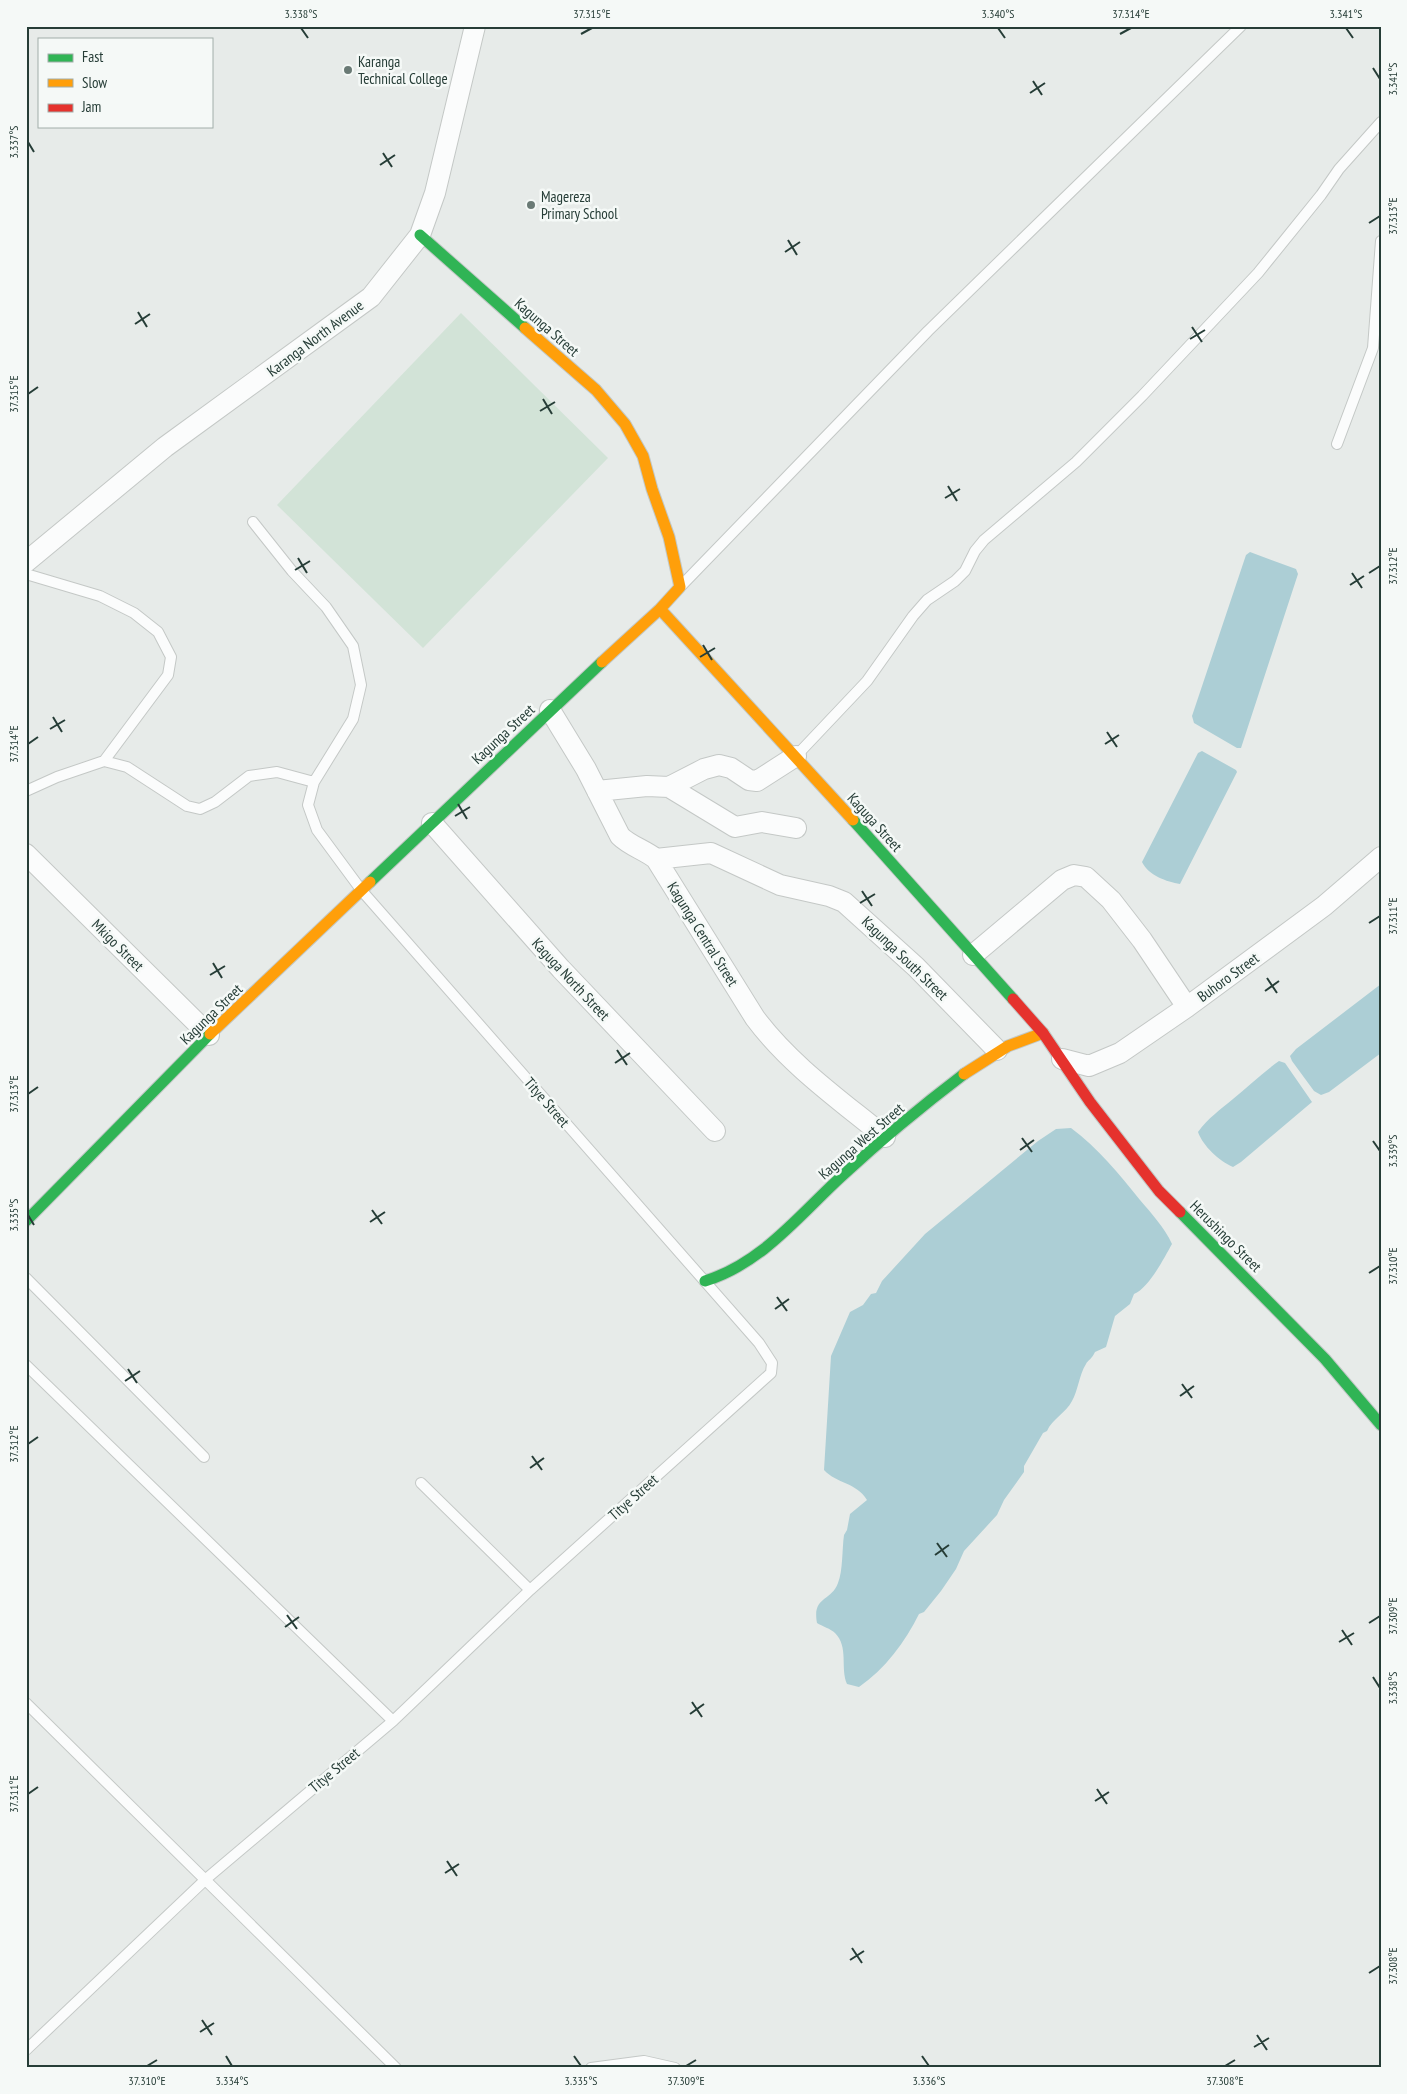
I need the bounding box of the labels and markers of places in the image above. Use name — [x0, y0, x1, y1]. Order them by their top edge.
place label: Karanga Technical College — [358, 52, 448, 88]
marker: Karanga Technical College — [342, 64, 354, 76]
place label: Magereza Primary School — [541, 187, 618, 223]
marker: Magereza Primary School — [525, 199, 537, 211]

